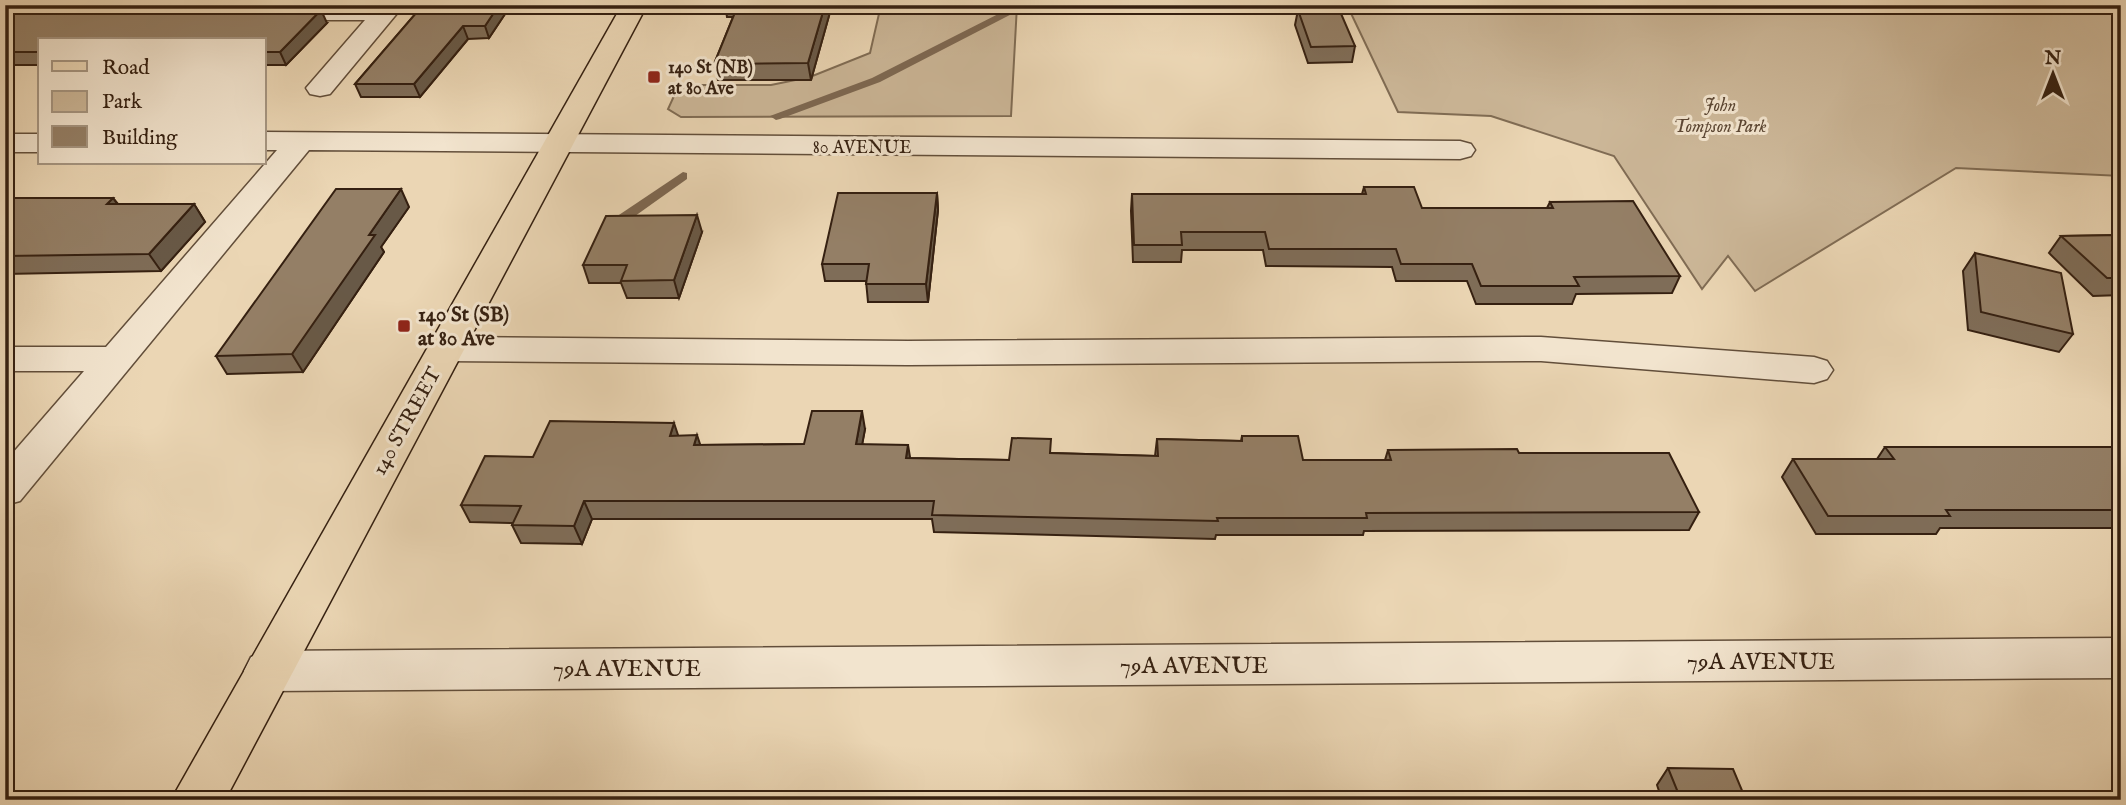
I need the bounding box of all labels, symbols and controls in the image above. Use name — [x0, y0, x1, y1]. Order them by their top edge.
legend — [38, 38, 266, 164]
north arrow — [2018, 38, 2088, 108]
text: N — [2044, 47, 2062, 71]
text: Road — [102, 55, 150, 82]
place label: 140 St (NB) at 80 Ave — [668, 57, 753, 101]
marker: 140 St (NB) at 80 Ave — [646, 69, 662, 85]
text: Park — [102, 89, 143, 116]
park label: John Tompson Park — [1673, 95, 1767, 139]
text: Building — [102, 125, 178, 152]
street label: 80 AVENUE — [813, 137, 911, 160]
place label: 140 St (SB) at 80 Ave — [418, 302, 509, 353]
marker: 140 St (SB) at 80 Ave — [396, 318, 412, 334]
street label: 140 STREET — [367, 362, 448, 480]
street label: 79A AVENUE — [1687, 647, 1835, 678]
street label: 79A AVENUE — [1120, 651, 1268, 682]
street label: 79A AVENUE — [553, 654, 701, 685]

